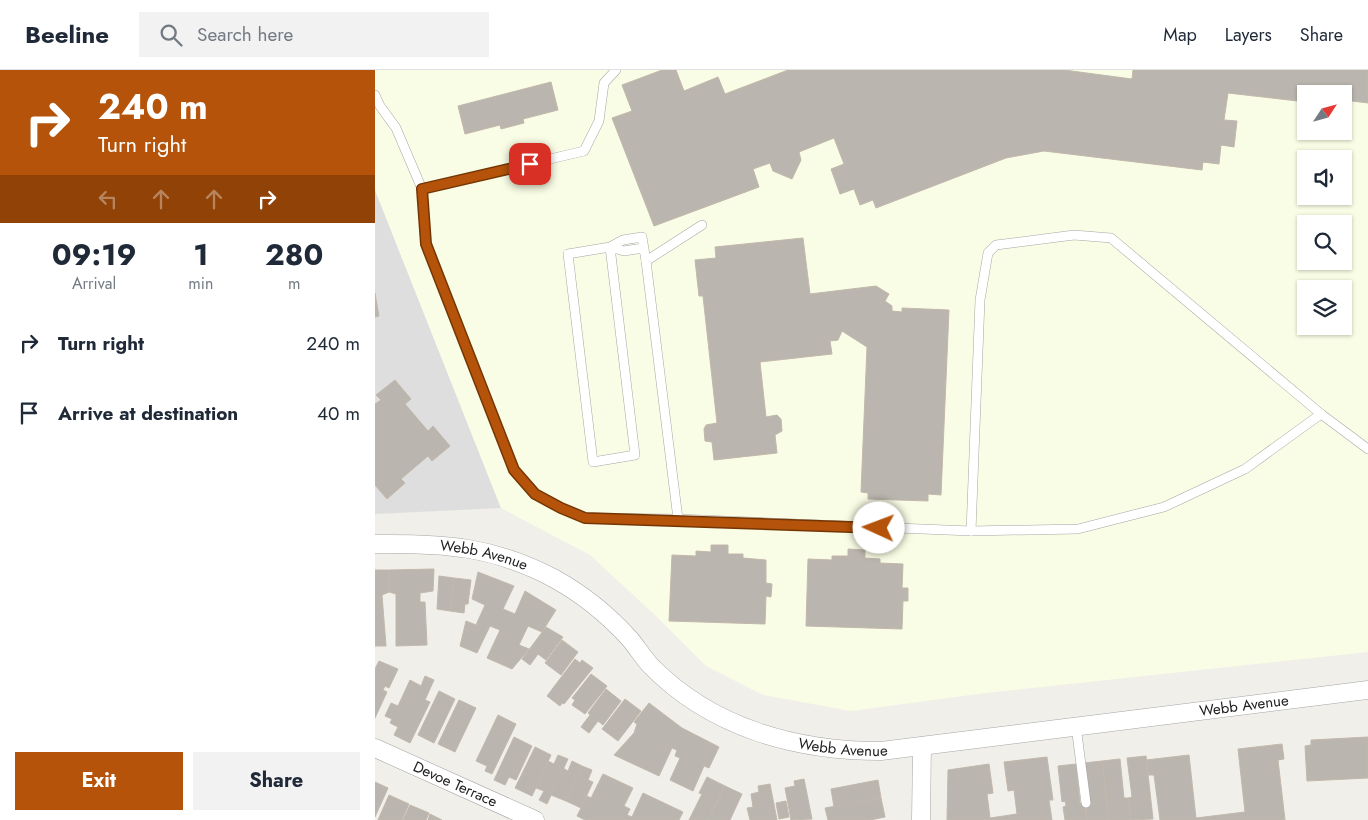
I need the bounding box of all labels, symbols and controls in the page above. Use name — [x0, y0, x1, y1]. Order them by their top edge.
search box — [139, 12, 489, 57]
text: Beeline — [25, 17, 109, 52]
icon: search — [157, 21, 185, 49]
text: Search here — [197, 21, 293, 48]
text: Map — [1163, 22, 1197, 48]
text: Layers — [1225, 22, 1272, 48]
text: Share — [1300, 22, 1343, 48]
text: 240 m — [98, 82, 208, 132]
north arrow — [1297, 85, 1353, 140]
map controls — [1297, 85, 1352, 335]
icon: right — [15, 90, 80, 155]
text: Turn right — [98, 128, 186, 160]
pin — [509, 143, 551, 185]
icon: arrive — [516, 150, 544, 178]
button: sound — [1297, 150, 1352, 205]
icon: left — [94, 185, 122, 213]
icon: ahead — [147, 185, 175, 213]
icon: ahead — [200, 185, 228, 213]
icon: right — [253, 185, 281, 213]
button: search — [1297, 215, 1352, 270]
text: 09:19 — [52, 233, 137, 276]
text: 1 — [193, 233, 208, 276]
text: 280 — [265, 233, 323, 276]
text: Arrival — [72, 272, 116, 295]
text: min — [188, 272, 213, 295]
text: m — [288, 272, 300, 295]
button: layers — [1297, 280, 1352, 335]
icon: right — [15, 329, 43, 357]
text: Turn right — [58, 330, 144, 357]
text: 240 m — [306, 330, 360, 357]
icon: arrive — [15, 399, 43, 427]
text: Arrive at destination — [58, 400, 238, 427]
text: 40 m — [317, 400, 360, 427]
position arrow — [852, 501, 904, 553]
street label: Webb Avenue — [439, 534, 531, 576]
street label: Webb Avenue — [1198, 689, 1290, 722]
street label: Webb Avenue — [796, 732, 889, 762]
button: Exit — [15, 752, 183, 810]
button: Share — [193, 752, 360, 810]
street label: Devoe Terrace — [410, 756, 501, 813]

